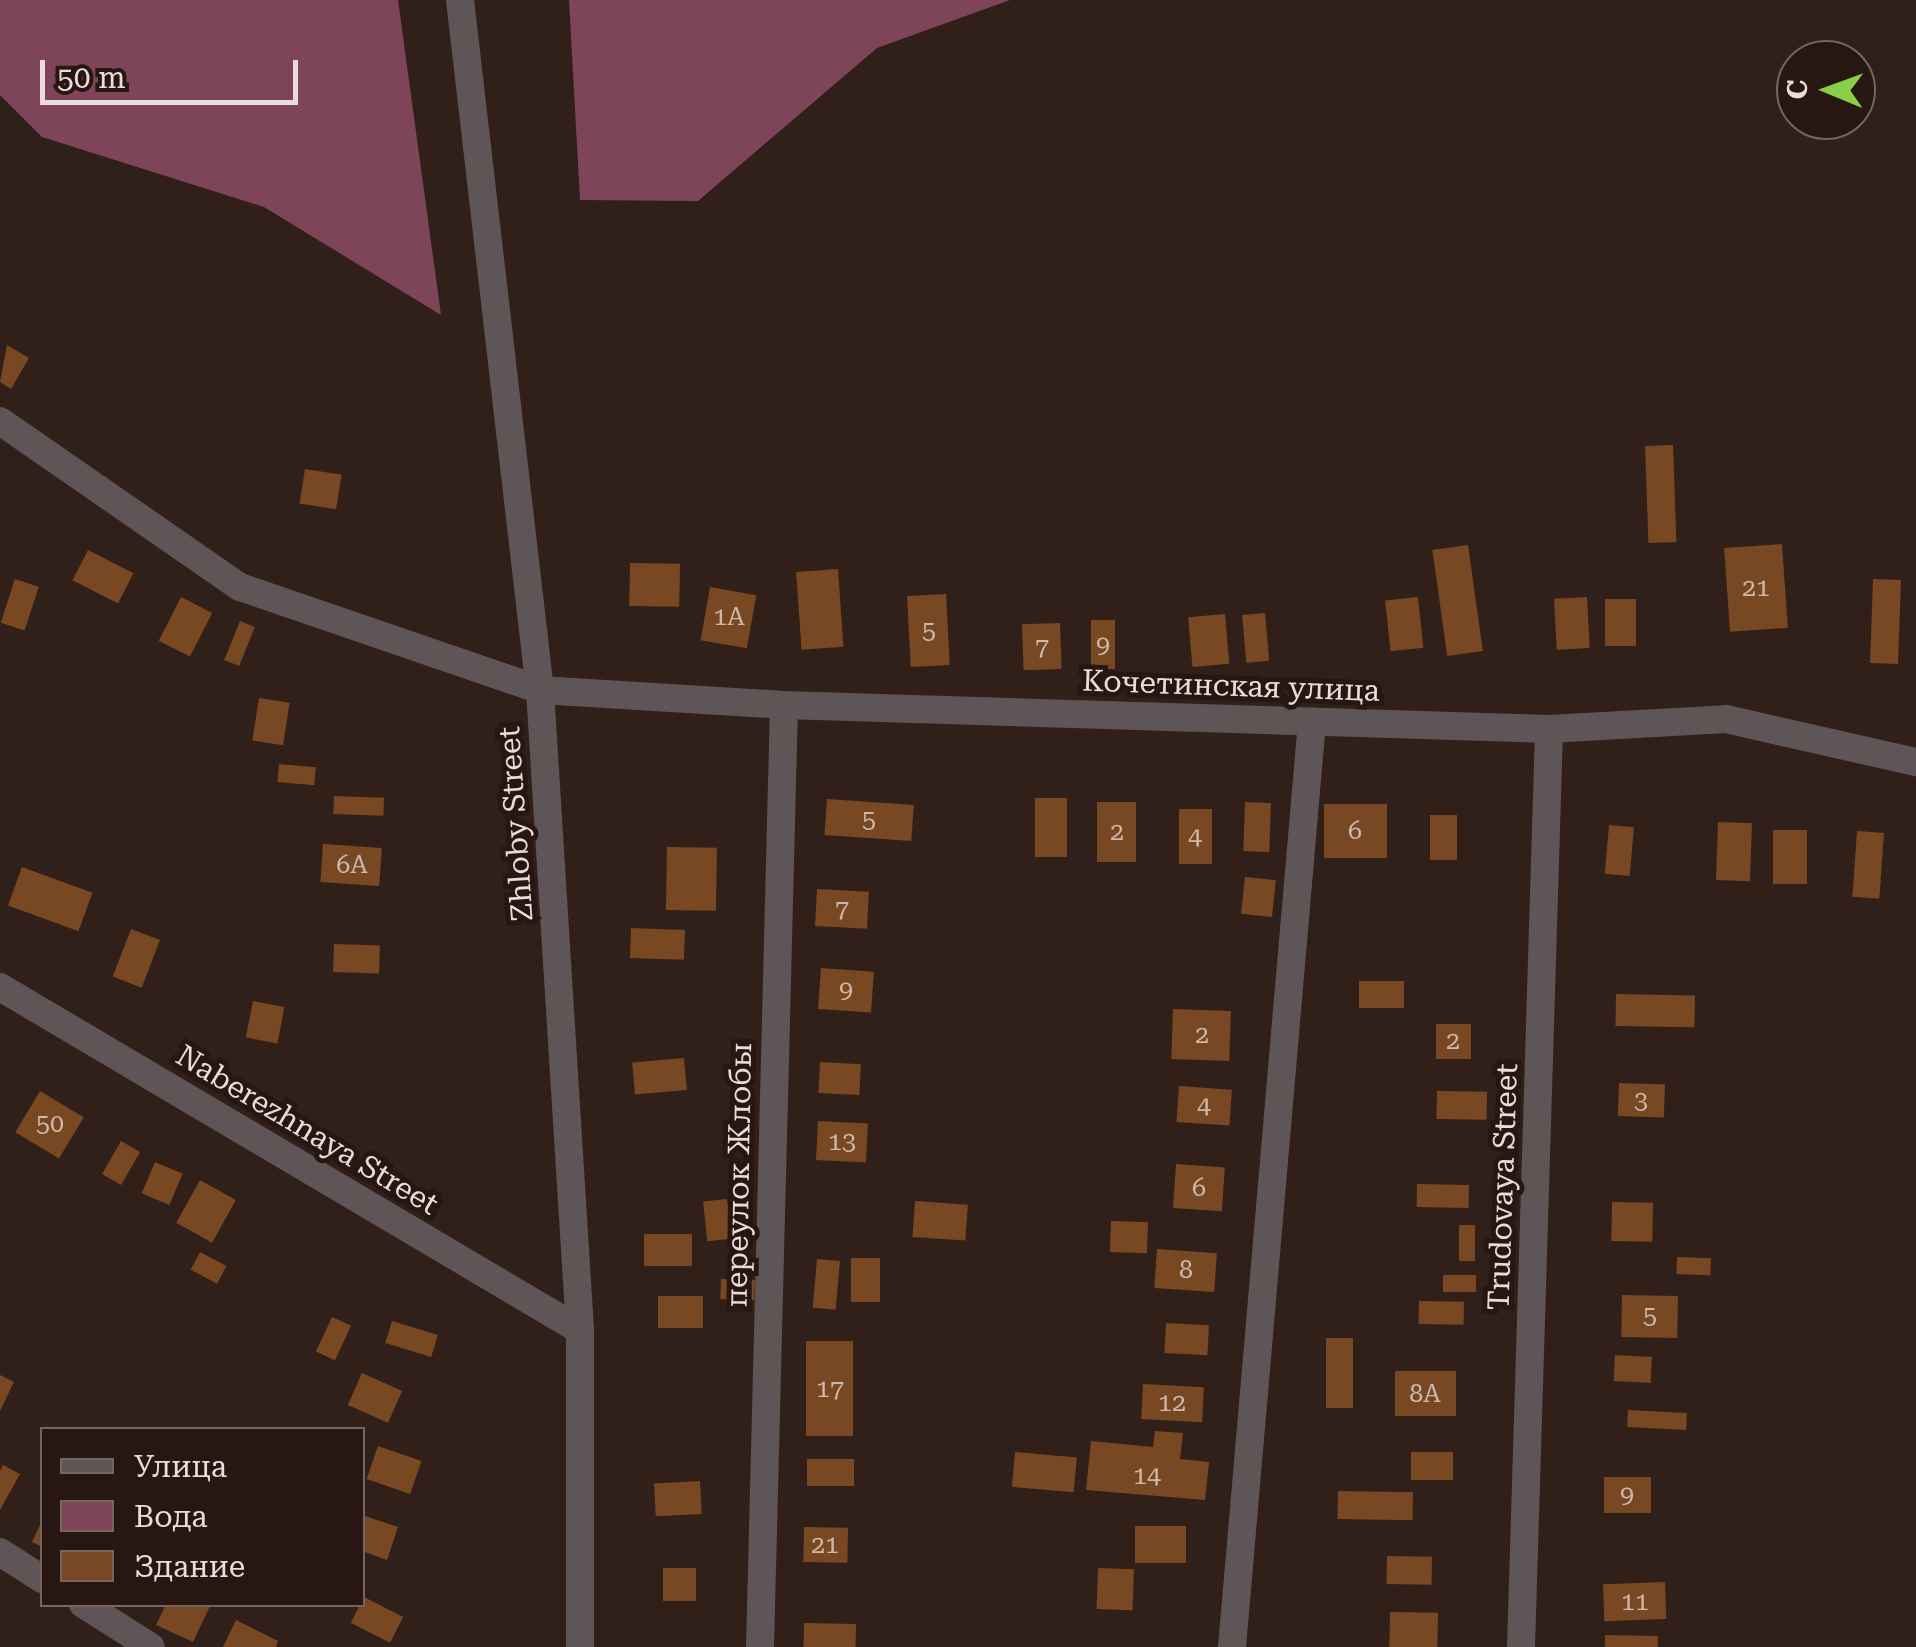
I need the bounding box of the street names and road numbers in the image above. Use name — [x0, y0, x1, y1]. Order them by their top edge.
street label: Кочетинская улица — [1082, 663, 1380, 709]
street label: Zhloby Street — [491, 725, 541, 923]
street label: Naberezhnaya Street — [169, 1037, 445, 1223]
street label: переулок Жлобы — [719, 1042, 759, 1308]
street label: Trudovaya Street — [1481, 1063, 1525, 1311]

